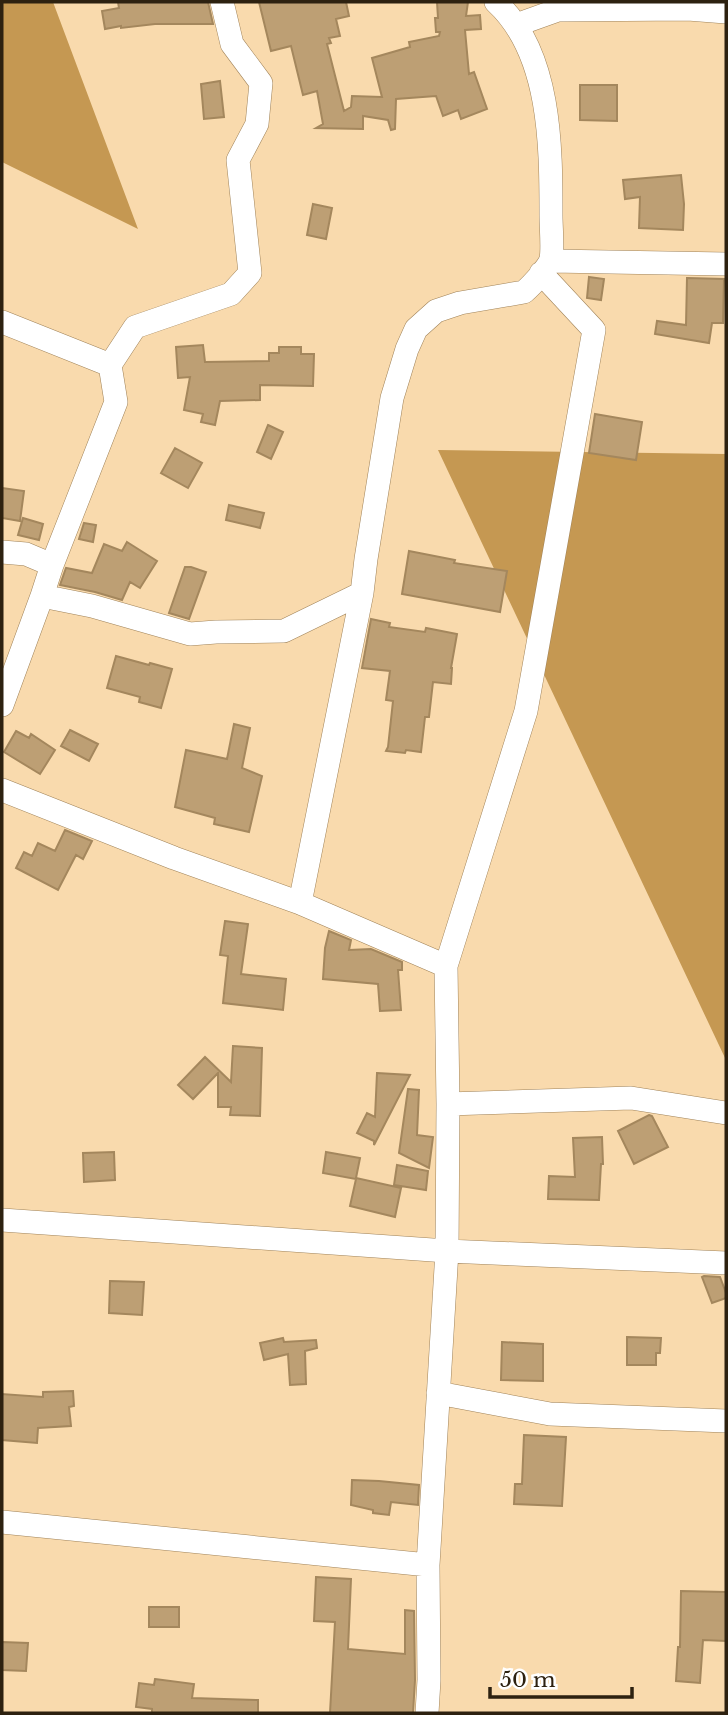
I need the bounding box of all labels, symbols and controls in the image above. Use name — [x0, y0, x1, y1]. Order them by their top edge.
scale bar — [490, 1656, 632, 1700]
text: 50 m — [500, 1667, 556, 1693]

